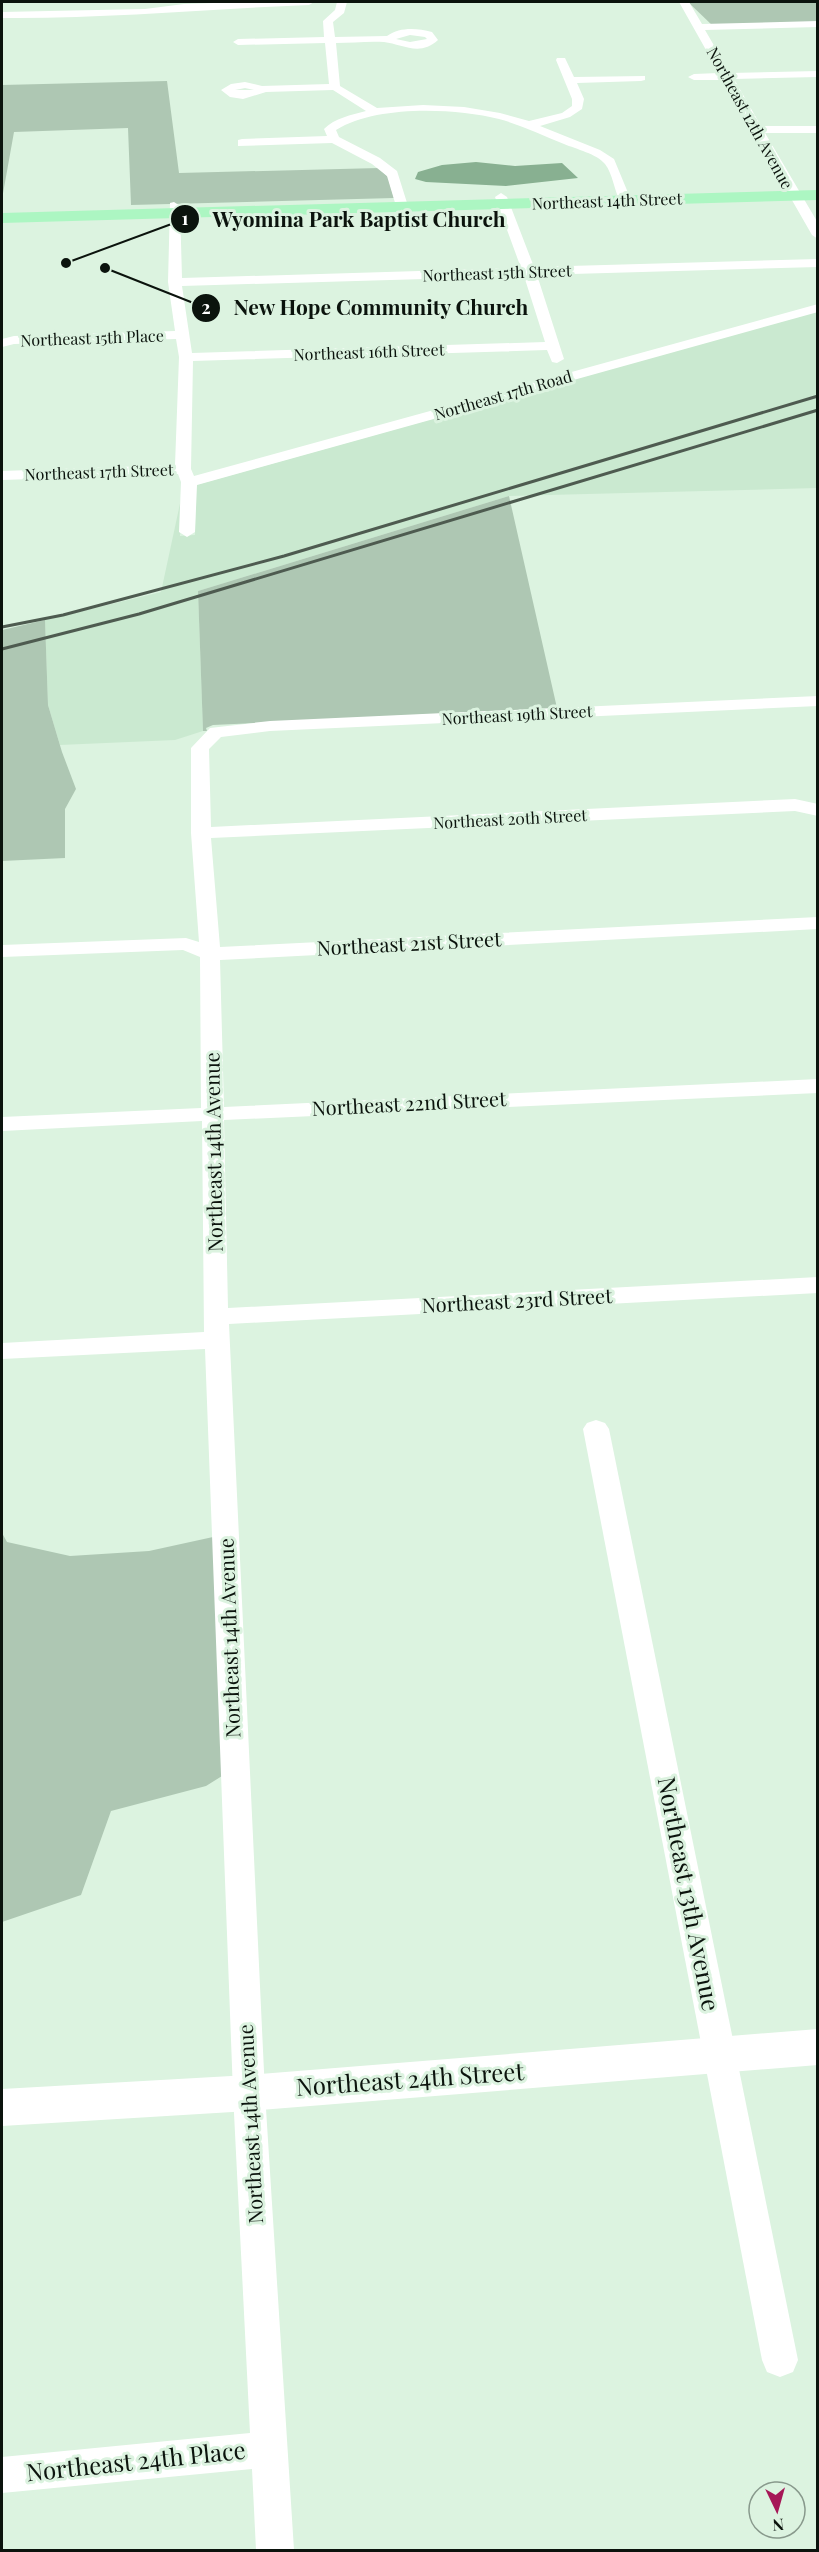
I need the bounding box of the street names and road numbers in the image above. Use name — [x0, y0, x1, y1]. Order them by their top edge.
street label: Northeast 12th Avenue — [703, 43, 798, 193]
street label: Northeast 14th Street — [531, 187, 683, 214]
street label: Northeast 15th Street — [422, 259, 572, 286]
street label: Northeast 15th Place — [20, 325, 164, 351]
street label: Northeast 16th Street — [293, 338, 445, 365]
street label: Northeast 17th Road — [432, 365, 574, 424]
street label: Northeast 17th Street — [24, 458, 174, 485]
street label: Northeast 19th Street — [441, 700, 593, 729]
street label: Northeast 20th Street — [433, 804, 588, 833]
street label: Northeast 21st Street — [316, 924, 503, 961]
street label: Northeast 14th Avenue — [197, 1052, 228, 1252]
street label: Northeast 22nd Street — [311, 1084, 508, 1121]
street label: Northeast 23rd Street — [421, 1281, 614, 1318]
street label: Northeast 14th Avenue — [212, 1538, 245, 1738]
street label: Northeast 13th Avenue — [652, 1774, 728, 2014]
street label: Northeast 14th Avenue — [231, 2024, 268, 2224]
street label: Northeast 24th Street — [295, 2054, 525, 2102]
street label: Northeast 24th Place — [25, 2433, 247, 2487]

